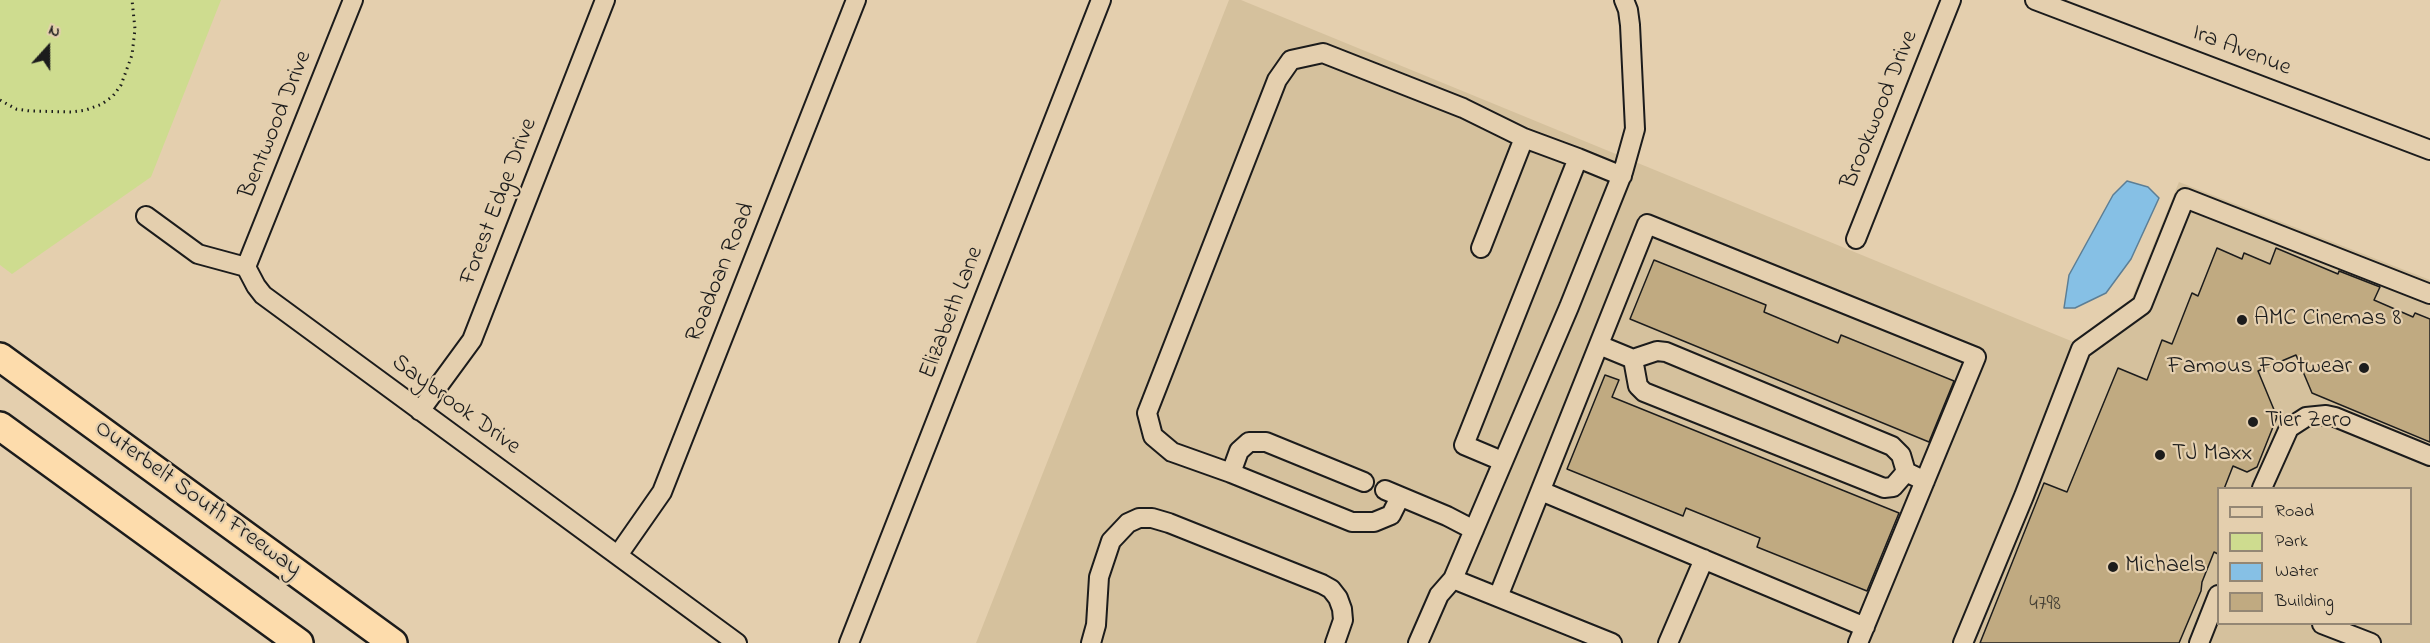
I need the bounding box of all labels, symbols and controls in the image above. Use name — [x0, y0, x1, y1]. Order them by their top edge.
north arrow — [18, 18, 78, 78]
text: N — [45, 18, 64, 44]
street label: Ira Avenue — [2187, 20, 2295, 84]
street label: Brookwood Drive — [1836, 27, 1926, 193]
street label: Bentwood Drive — [234, 47, 320, 203]
street label: Forest Edge Drive — [455, 115, 545, 289]
street label: Roadoan Road — [681, 199, 763, 347]
street label: Elizabeth Lane — [915, 243, 991, 383]
place label: AMC Cinemas 8 — [2254, 306, 2401, 334]
marker: AMC Cinemas 8 — [2235, 313, 2249, 327]
street label: Saybrook Drive — [385, 349, 525, 463]
place label: Famous Footwear — [2167, 354, 2352, 382]
marker: Famous Footwear — [2357, 361, 2371, 375]
place label: Tier Zero — [2265, 408, 2352, 436]
street label: Outerbelt South Freeway — [88, 415, 306, 585]
marker: Tier Zero — [2246, 415, 2260, 429]
place label: TJ Maxx — [2172, 441, 2252, 469]
marker: TJ Maxx — [2153, 448, 2167, 462]
legend — [2217, 487, 2412, 625]
text: Road — [2275, 499, 2314, 525]
text: Park — [2275, 529, 2308, 555]
place label: Michaels — [2125, 553, 2206, 581]
text: Water — [2275, 559, 2318, 585]
marker: Michaels — [2106, 560, 2120, 574]
text: Building — [2275, 589, 2334, 615]
house number: 4798 — [2029, 593, 2061, 619]

